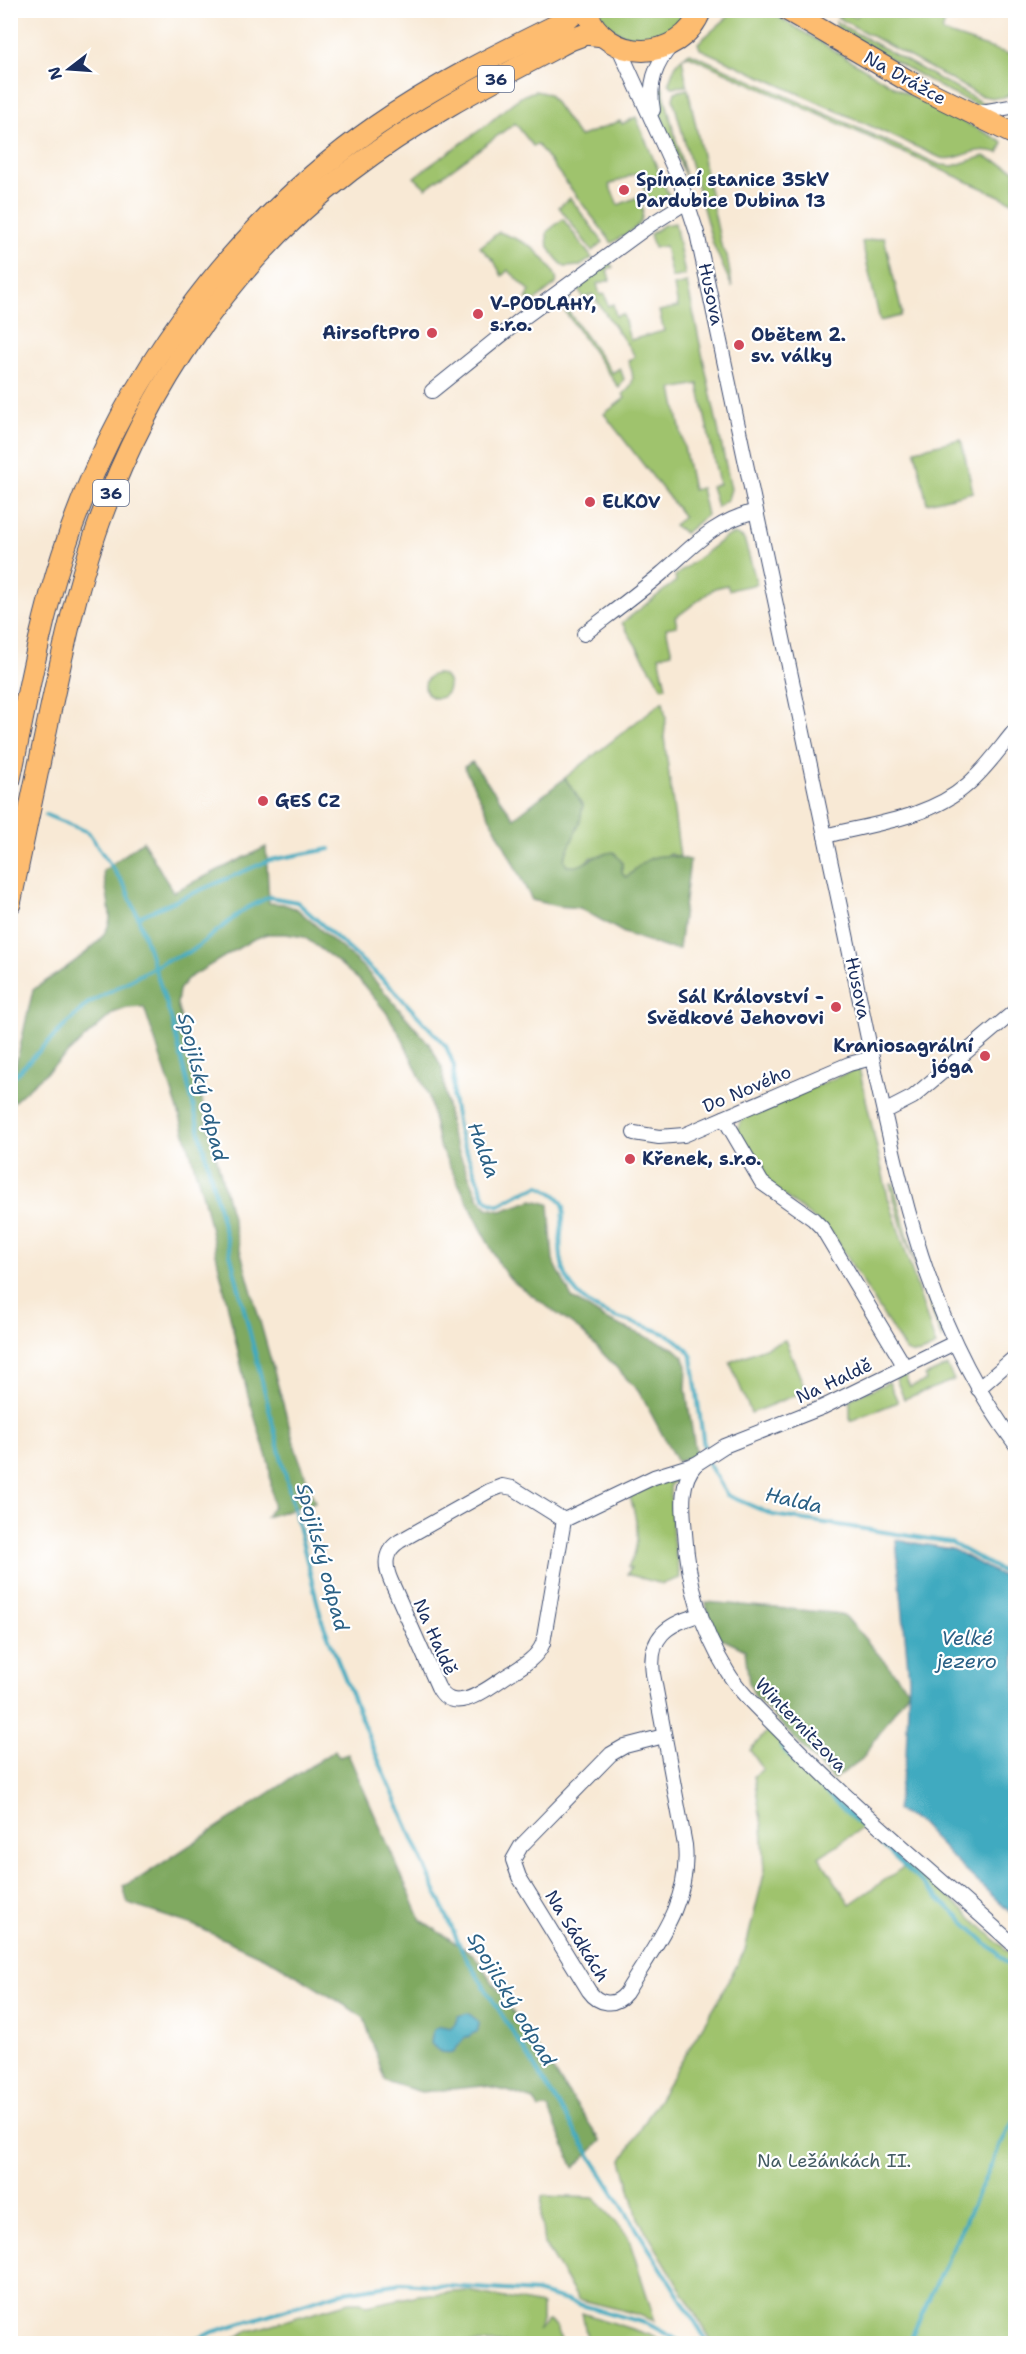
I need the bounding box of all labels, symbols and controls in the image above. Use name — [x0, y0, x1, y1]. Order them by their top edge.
north arrow — [39, 39, 99, 99]
street label: Na Drážce — [860, 46, 950, 110]
text: N — [43, 64, 67, 82]
road number: 36 — [478, 66, 514, 92]
place label: Spínací stanice 35kV Pardubice Dubina 13 — [636, 168, 829, 213]
marker: Spínací stanice 35kV Pardubice Dubina 13 — [617, 183, 631, 197]
street label: Husova — [693, 261, 729, 327]
place label: V-PODLAHY, s.r.o. — [490, 292, 596, 337]
marker: V-PODLAHY, s.r.o. — [471, 307, 485, 321]
place label: AirsoftPro — [322, 321, 420, 345]
place label: Obětem 2. sv. války — [751, 323, 846, 368]
marker: AirsoftPro — [425, 326, 439, 340]
marker: Obětem 2. sv. války — [732, 338, 746, 352]
road number: 36 — [93, 480, 129, 506]
place label: ELKOV — [602, 490, 661, 514]
marker: ELKOV — [583, 495, 597, 509]
place label: GES CZ — [275, 789, 341, 813]
marker: GES CZ — [256, 794, 270, 808]
street label: Husova — [840, 955, 876, 1021]
place label: Sál Království - Svědkové Jehovovi — [647, 985, 824, 1030]
marker: Sál Království - Svědkové Jehovovi — [829, 1000, 843, 1014]
water label: Spojilský odpad — [172, 1010, 234, 1164]
place label: Kraniosagrální jóga — [833, 1034, 974, 1079]
marker: Kraniosagrální jóga — [978, 1049, 992, 1063]
street label: Do Nového — [699, 1060, 795, 1118]
water label: Halda — [462, 1118, 506, 1182]
place label: Křenek, s.r.o. — [642, 1147, 762, 1171]
marker: Křenek, s.r.o. — [623, 1152, 637, 1166]
street label: Na Haldě — [792, 1353, 876, 1409]
water label: Spojilský odpad — [291, 1480, 355, 1634]
water label: Halda — [763, 1481, 825, 1519]
street label: Na Haldě — [407, 1595, 463, 1679]
water label: Velké jezero — [934, 1625, 997, 1674]
street label: Winternitzova — [750, 1672, 852, 1778]
street label: Na Sádkách — [539, 1886, 615, 1986]
water label: Spojilský odpad — [462, 1927, 562, 2071]
park label: Na Ležánkách II. — [757, 2149, 911, 2173]

